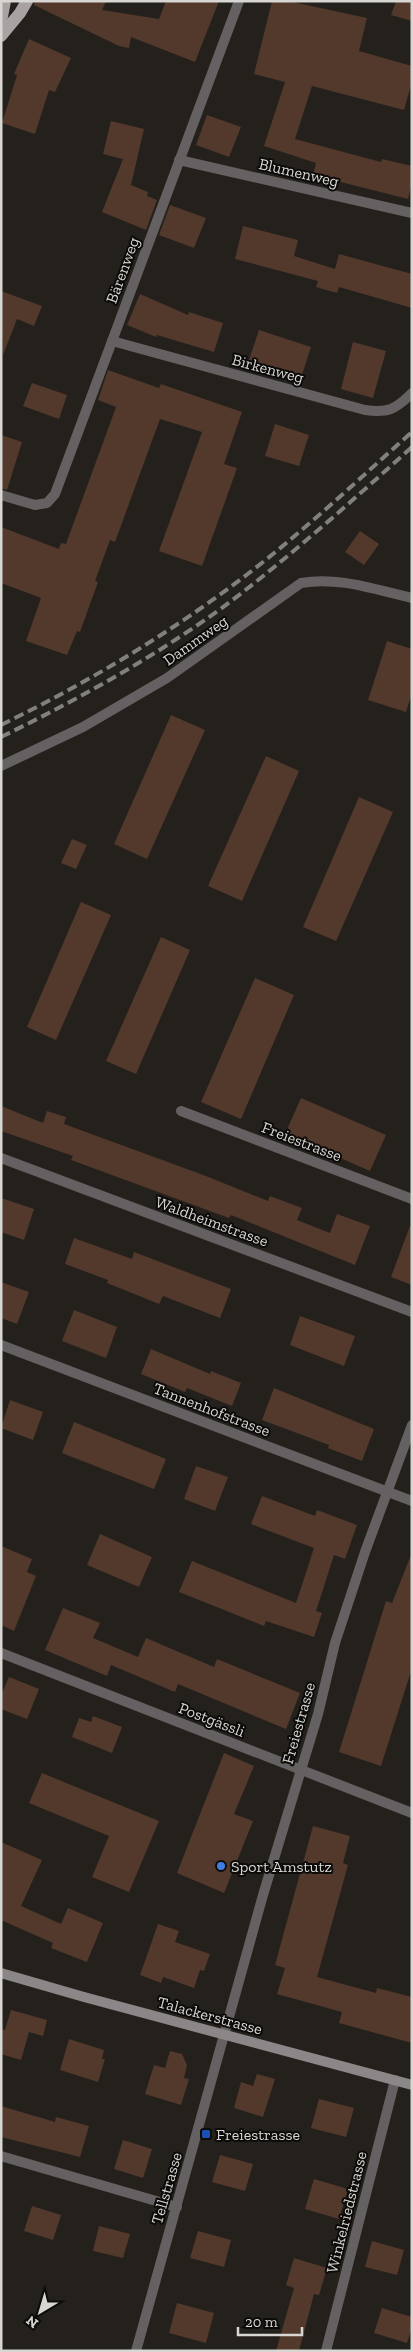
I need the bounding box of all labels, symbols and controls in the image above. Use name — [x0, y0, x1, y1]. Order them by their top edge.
street label: Blumenweg — [257, 154, 341, 191]
street label: Bärenweg — [102, 234, 143, 306]
street label: Birkenweg — [230, 350, 306, 387]
street label: Dammweg — [159, 611, 231, 670]
street label: Freiestrasse — [259, 1118, 344, 1165]
street label: Waldheimstrasse — [153, 1192, 271, 1251]
street label: Tannenhofstrasse — [151, 1378, 273, 1440]
street label: Freiestrasse — [278, 1680, 319, 1766]
street label: Postgässli — [176, 1698, 248, 1741]
place label: Sport Amstutz — [231, 1857, 332, 1876]
marker: Sport Amstutz — [215, 1860, 227, 1872]
street label: Talackerstrasse — [155, 1992, 264, 2039]
place label: Freiestrasse — [216, 2125, 300, 2144]
marker: Freiestrasse — [200, 2128, 212, 2140]
street label: Winkelriedstrasse — [322, 2149, 371, 2275]
street label: Tellstrasse — [147, 2150, 186, 2226]
north arrow — [15, 2287, 65, 2337]
scale bar — [238, 2304, 302, 2336]
text: N — [23, 2312, 42, 2332]
text: 20 m — [245, 2313, 278, 2331]

